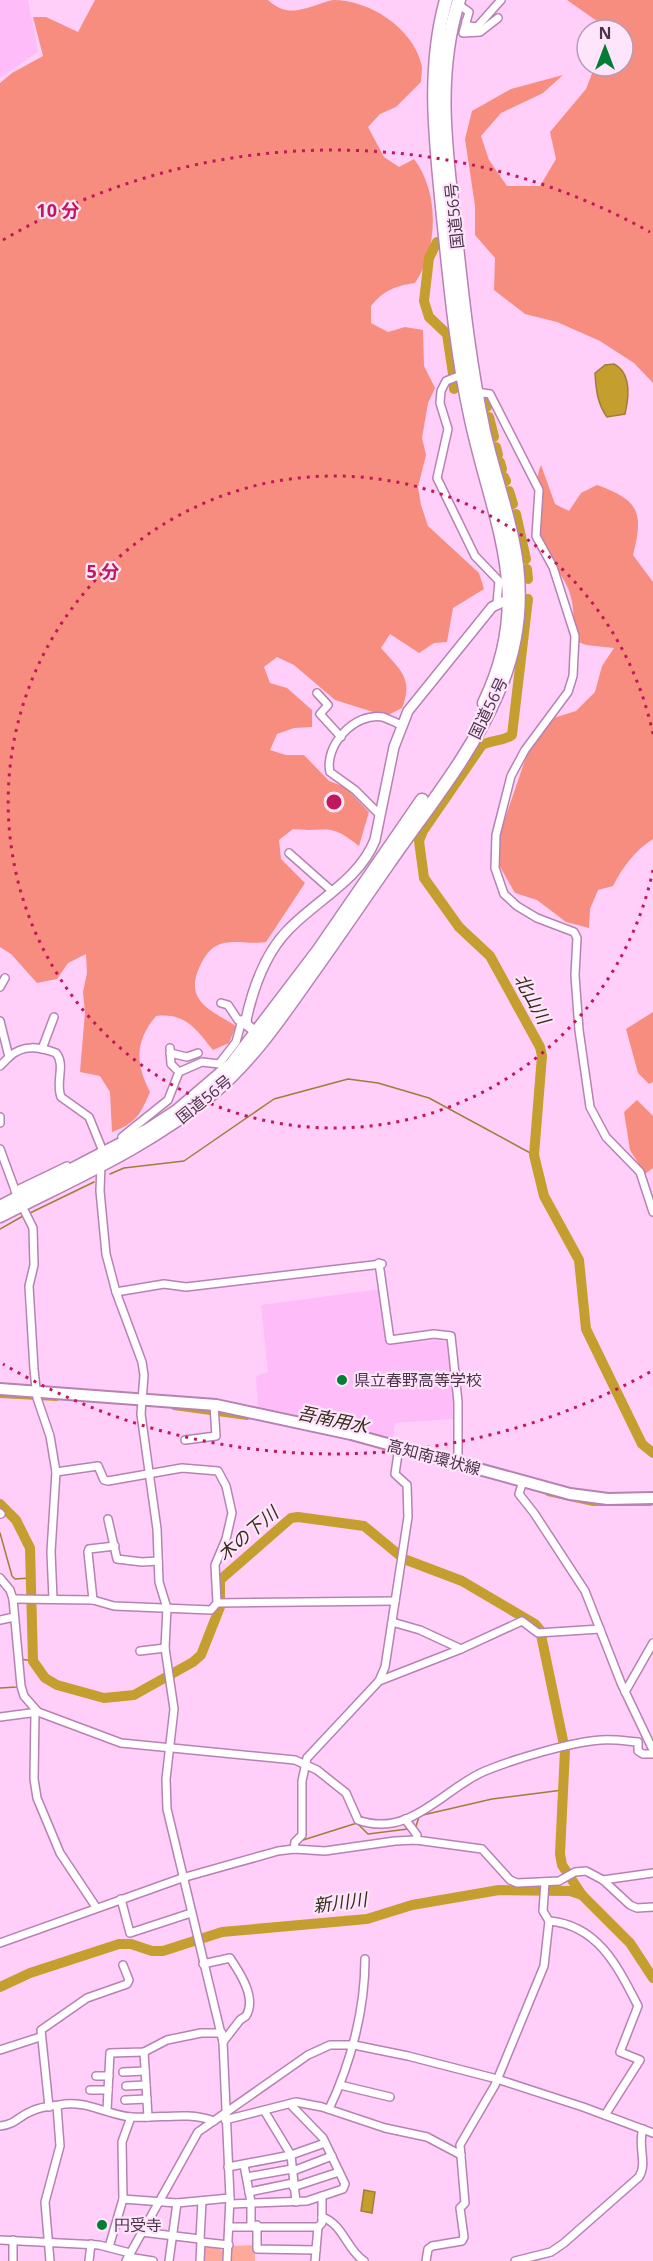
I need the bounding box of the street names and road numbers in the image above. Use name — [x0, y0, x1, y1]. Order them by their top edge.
street label: 国道56号 — [440, 182, 468, 250]
street label: 国道56号 — [464, 673, 512, 743]
street label: 国道56号 — [171, 1070, 237, 1128]
street label: 高知南環状線 — [385, 1434, 483, 1480]

